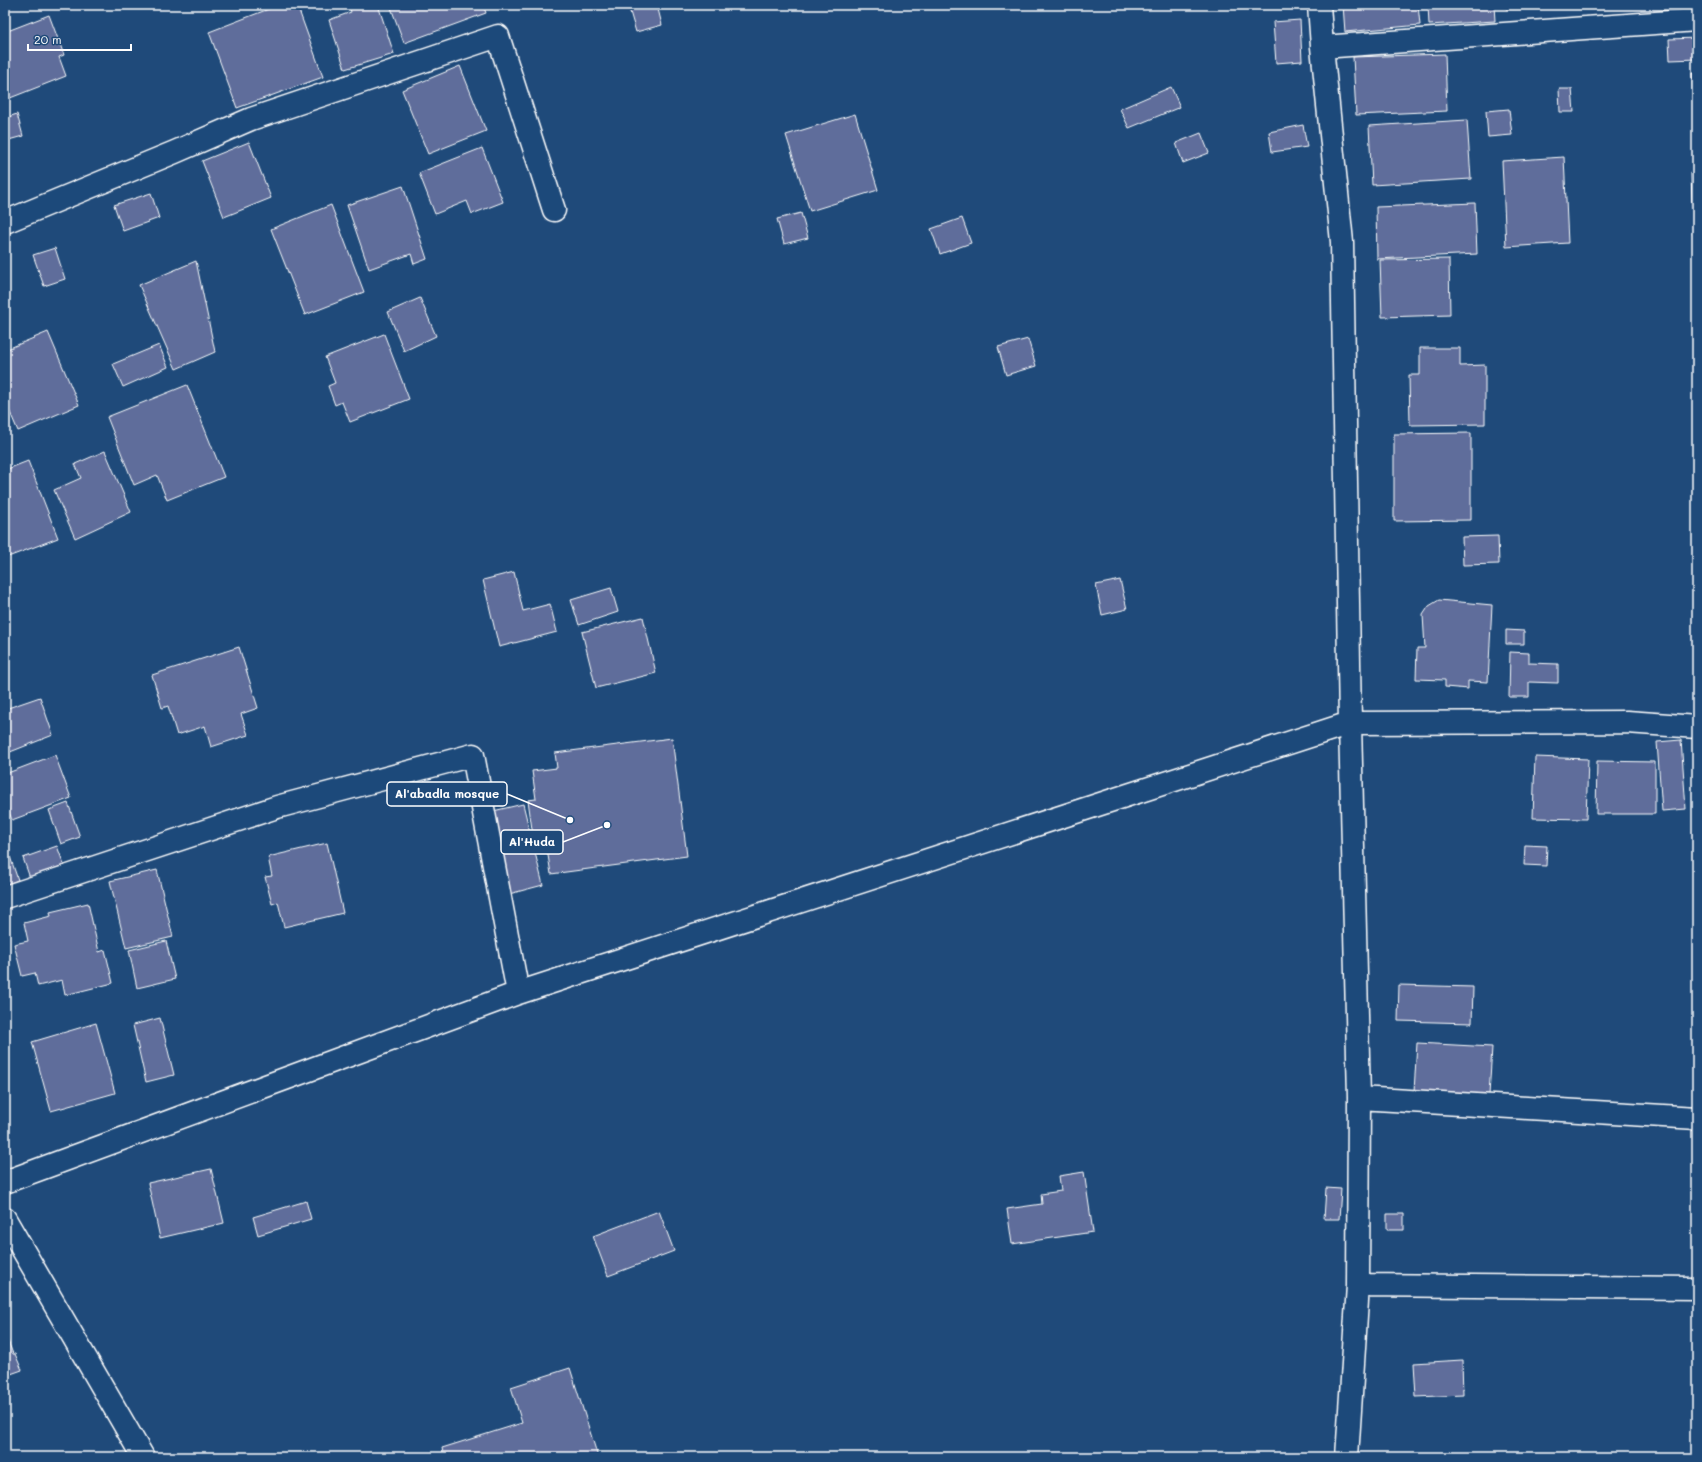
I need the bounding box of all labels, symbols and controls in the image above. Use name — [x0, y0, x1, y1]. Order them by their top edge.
scale bar — [28, 26, 131, 52]
text: 20 m — [34, 31, 62, 47]
callout: Al'abadla mosque — [387, 782, 507, 806]
text: Al'abadla mosque — [395, 785, 499, 801]
callout: Al'Huda — [501, 830, 563, 854]
text: Al'Huda — [509, 833, 555, 849]

